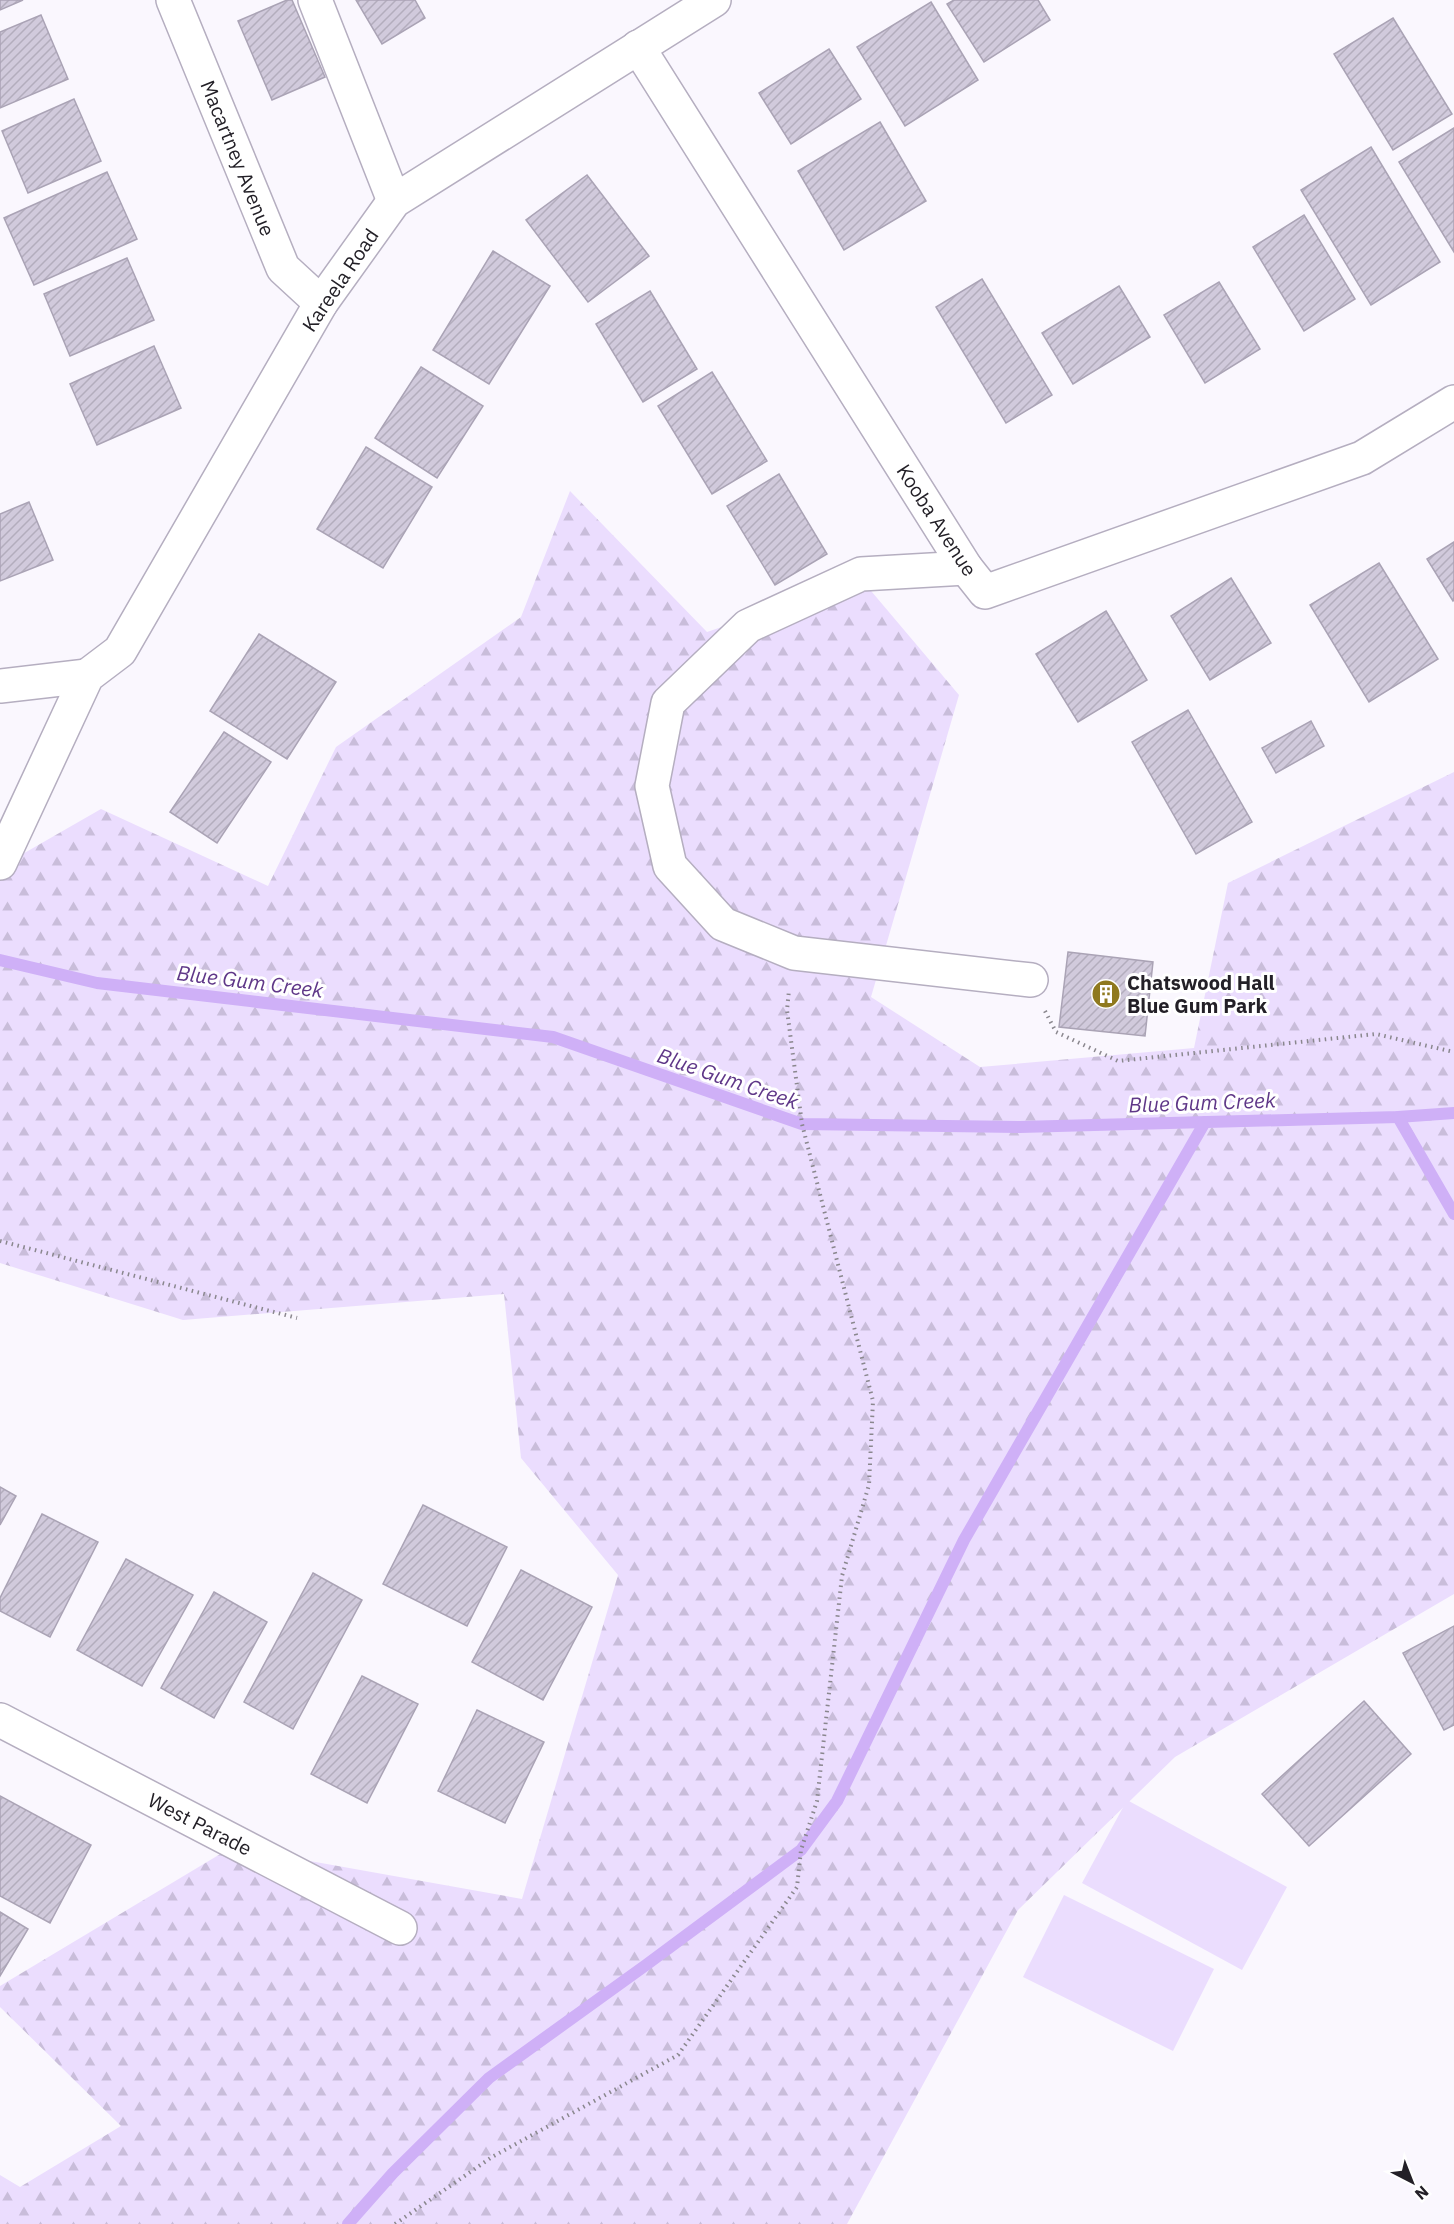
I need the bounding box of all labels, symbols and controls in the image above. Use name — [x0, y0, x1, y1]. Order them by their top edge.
street label: Macartney Avenue — [194, 76, 282, 240]
street label: Kareela Road — [296, 223, 384, 337]
street label: Kooba Avenue — [891, 459, 983, 581]
water label: Blue Gum Creek — [175, 958, 326, 1004]
place label: Chatswood Hall Blue Gum Park — [1127, 969, 1275, 1019]
building icon: Chatswood Hall Blue Gum Park — [1090, 978, 1122, 1010]
water label: Blue Gum Creek — [654, 1041, 803, 1116]
water label: Blue Gum Creek — [1128, 1085, 1277, 1119]
street label: West Parade — [144, 1786, 256, 1862]
north arrow — [1382, 2152, 1442, 2212]
text: N — [1411, 2182, 1433, 2204]

